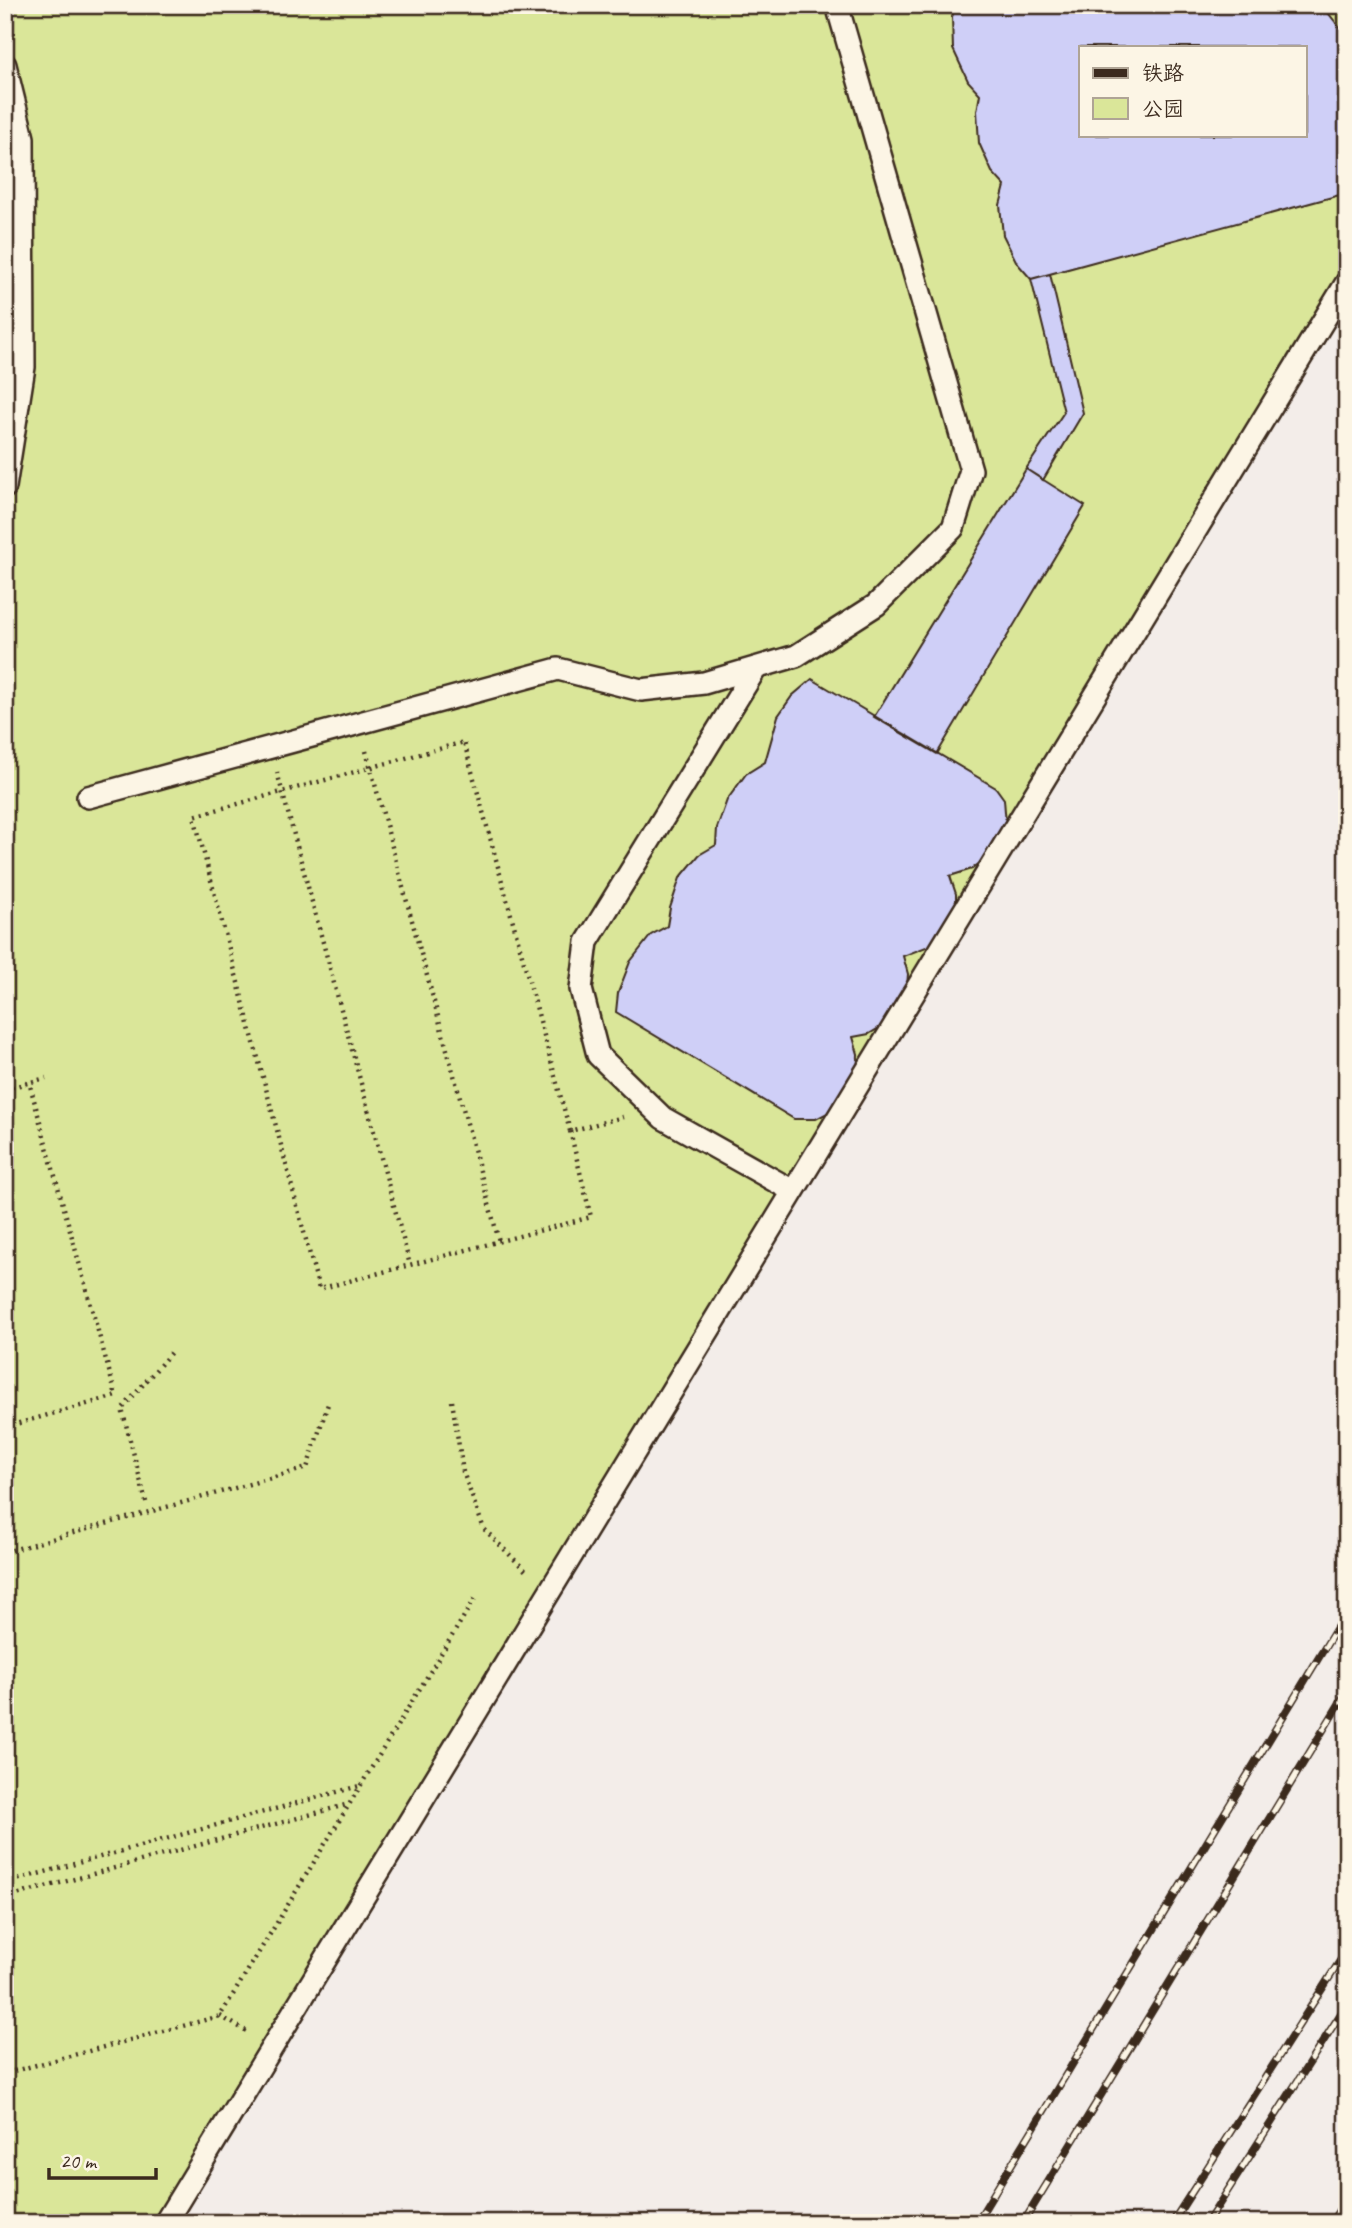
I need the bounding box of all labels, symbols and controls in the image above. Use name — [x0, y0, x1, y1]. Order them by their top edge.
legend — [1079, 46, 1306, 136]
text: 铁路 — [1142, 60, 1184, 86]
text: 公园 — [1142, 96, 1184, 122]
scale bar — [49, 2137, 156, 2181]
text: 20 m — [60, 2148, 98, 2174]

